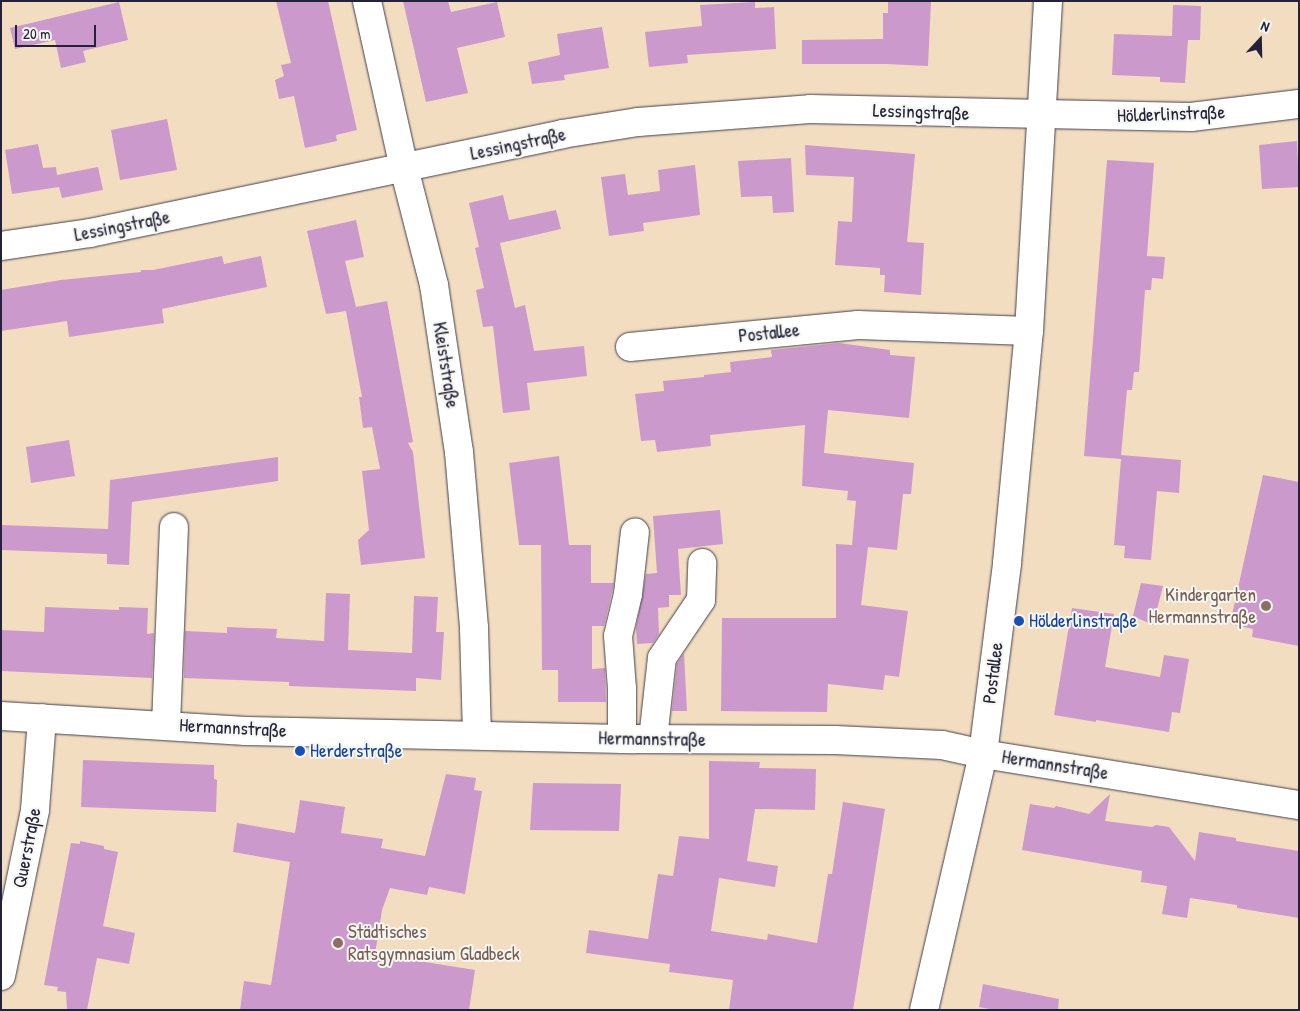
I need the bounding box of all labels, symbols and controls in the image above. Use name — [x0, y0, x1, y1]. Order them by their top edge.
scale bar — [18, 15, 99, 47]
north arrow — [1235, 15, 1285, 65]
text: N — [1259, 15, 1272, 36]
text: 20 m — [23, 23, 50, 44]
street label: Lessingstraße — [872, 99, 970, 125]
street label: Hölderlinstraße — [1117, 101, 1225, 127]
street label: Lessingstraße — [468, 123, 568, 165]
street label: Lessingstraße — [72, 206, 172, 246]
street label: Postallee — [737, 318, 801, 348]
street label: Kleiststraße — [428, 320, 464, 410]
place label: Kindergarten Hermannstraße — [1148, 584, 1256, 628]
marker: Kindergarten Hermannstraße — [1260, 600, 1272, 612]
place label: Hölderlinstraße — [1029, 610, 1137, 632]
marker: Hölderlinstraße — [1013, 615, 1025, 627]
street label: Postallee — [978, 641, 1008, 705]
street label: Hermannstraße — [179, 714, 287, 742]
street label: Hermannstraße — [598, 727, 706, 751]
place label: Herderstraße — [310, 740, 402, 762]
marker: Herderstraße — [294, 745, 306, 757]
street label: Hermannstraße — [1000, 745, 1110, 785]
street label: Querstraße — [8, 806, 46, 890]
place label: Städtisches Ratsgymnasium Gladbeck — [348, 921, 520, 965]
marker: Städtisches Ratsgymnasium Gladbeck — [332, 937, 344, 949]

